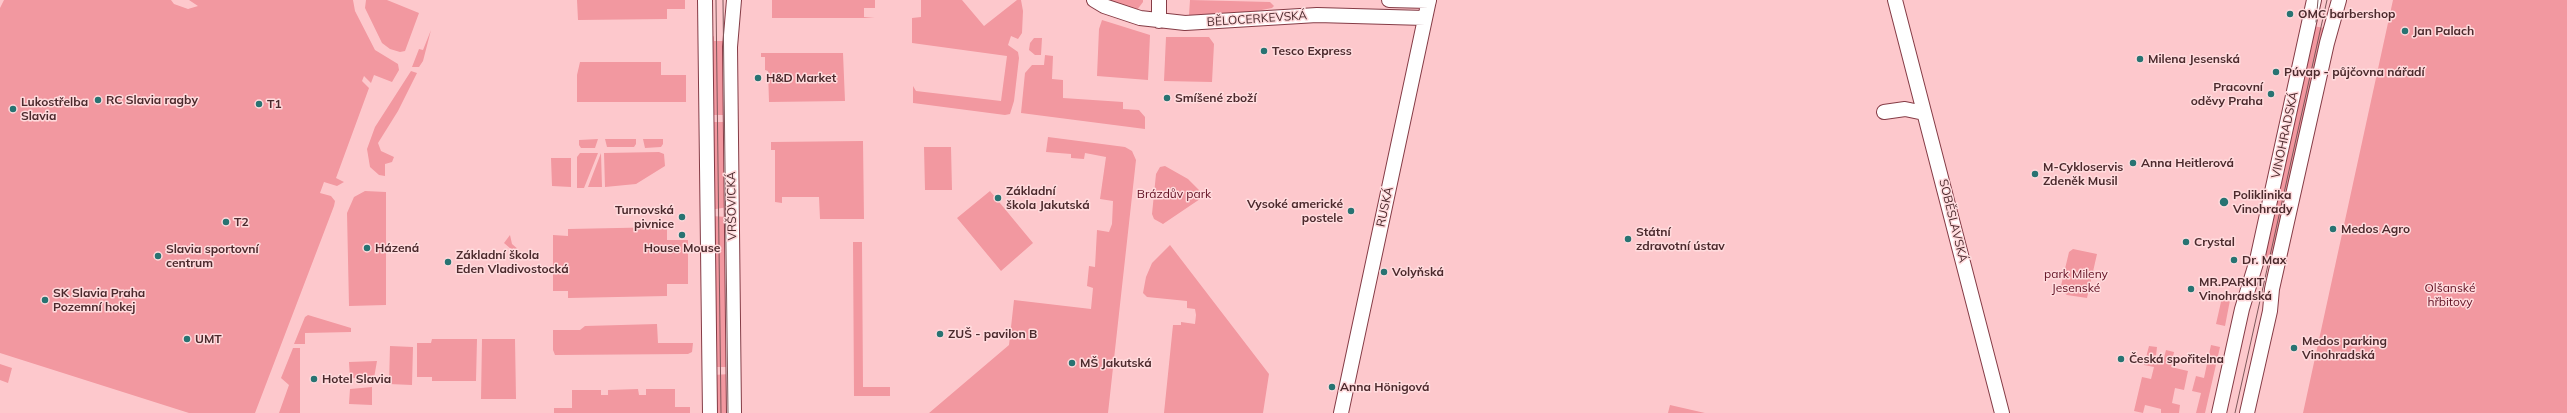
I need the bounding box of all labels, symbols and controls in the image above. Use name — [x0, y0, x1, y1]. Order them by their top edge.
place label: OMC barbershop — [2298, 7, 2395, 21]
street label: BĚLOCERKEVSKÁ — [1206, 8, 1308, 30]
marker: OMC barbershop — [2285, 9, 2295, 19]
place label: Jan Palach — [2413, 24, 2474, 38]
marker: Jan Palach — [2400, 26, 2410, 36]
place label: Tesco Express — [1272, 44, 1352, 58]
marker: Tesco Express — [1259, 46, 1269, 56]
place label: Milena Jesenská — [2148, 52, 2240, 66]
marker: Milena Jesenská — [2135, 54, 2145, 64]
place label: Púvap - půjčovna nářadí — [2284, 65, 2425, 79]
marker: Púvap - půjčovna nářadí — [2271, 67, 2281, 77]
place label: H&D Market — [766, 71, 836, 85]
marker: H&D Market — [753, 73, 763, 83]
place label: Pracovní oděvy Praha — [2191, 80, 2263, 108]
marker: Pracovní oděvy Praha — [2266, 89, 2276, 99]
street label: VINOHRADSKÁ — [2269, 90, 2301, 180]
place label: Smíšené zboží — [1175, 91, 1257, 105]
place label: RC Slavia ragby — [106, 93, 198, 107]
marker: Smíšené zboží — [1162, 93, 1172, 103]
place label: Lukostřelba Slavia — [21, 95, 88, 123]
marker: RC Slavia ragby — [93, 95, 103, 105]
place label: T1 — [267, 97, 282, 111]
marker: T1 — [254, 99, 264, 109]
marker: Lukostřelba Slavia — [8, 104, 18, 114]
place label: Anna Heitlerová — [2141, 156, 2234, 170]
marker: Anna Heitlerová — [2128, 158, 2138, 168]
place label: M-Cykloservis Zdeněk Musil — [2043, 160, 2123, 188]
marker: M-Cykloservis Zdeněk Musil — [2030, 169, 2040, 179]
street label: VRŠOVICKÁ — [724, 171, 740, 241]
street label: SOBĚSLAVSKÁ — [1936, 178, 1970, 264]
place label: Základní škola Jakutská — [1006, 184, 1090, 212]
street label: RUSKÁ — [1374, 186, 1396, 228]
park label: Brázdův park — [1137, 187, 1211, 201]
place label: Poliklinika Vinohrady — [2233, 188, 2292, 216]
marker: Základní škola Jakutská — [993, 193, 1003, 203]
marker: Poliklinika Vinohrady — [2218, 196, 2230, 208]
place label: Vysoké americké postele — [1247, 197, 1343, 225]
place label: Turnovská pivnice — [615, 203, 674, 231]
marker: Vysoké americké postele — [1346, 206, 1356, 216]
marker: Turnovská pivnice — [677, 212, 687, 222]
place label: T2 — [234, 215, 249, 229]
marker: T2 — [221, 217, 231, 227]
place label: Medos Agro — [2341, 222, 2410, 236]
marker: Medos Agro — [2328, 224, 2338, 234]
place label: Státní zdravotní ústav — [1636, 225, 1725, 253]
marker: House Mouse — [677, 230, 687, 240]
marker: Státní zdravotní ústav — [1623, 234, 1633, 244]
place label: Crystal — [2194, 235, 2235, 249]
marker: Crystal — [2181, 237, 2191, 247]
place label: Házená — [375, 241, 419, 255]
place label: House Mouse — [644, 241, 720, 255]
place label: Slavia sportovní centrum — [166, 242, 259, 270]
marker: Házená — [362, 243, 372, 253]
place label: Základní škola Eden Vladivostocká — [456, 248, 569, 276]
marker: Slavia sportovní centrum — [153, 251, 163, 261]
place label: Dr. Max — [2242, 253, 2286, 267]
marker: Dr. Max — [2229, 255, 2239, 265]
marker: Základní škola Eden Vladivostocká — [443, 257, 453, 267]
place label: Volyňská — [1392, 265, 1444, 279]
marker: Volyňská — [1379, 267, 1389, 277]
park label: park Mileny Jesenské — [2044, 267, 2108, 295]
place label: MR.PARKIT Vinohradská — [2199, 275, 2272, 303]
park label: Olšanské hřbitovy — [2425, 281, 2475, 309]
marker: MR.PARKIT Vinohradská — [2186, 284, 2196, 294]
place label: SK Slavia Praha Pozemní hokej — [53, 286, 145, 314]
marker: SK Slavia Praha Pozemní hokej — [40, 295, 50, 305]
place label: ZUŠ - pavilon B — [948, 327, 1037, 341]
marker: ZUŠ - pavilon B — [935, 329, 945, 339]
place label: UMT — [195, 332, 222, 346]
marker: UMT — [182, 334, 192, 344]
place label: Medos parking Vinohradská — [2302, 334, 2387, 362]
marker: Medos parking Vinohradská — [2289, 343, 2299, 353]
place label: Česká spořitelna — [2129, 352, 2224, 366]
marker: Česká spořitelna — [2116, 354, 2126, 364]
place label: MŠ Jakutská — [1080, 356, 1152, 370]
marker: MŠ Jakutská — [1067, 358, 1077, 368]
place label: Hotel Slavia — [322, 372, 391, 386]
marker: Hotel Slavia — [309, 374, 319, 384]
place label: Anna Hӧnigová — [1340, 380, 1430, 394]
marker: Anna Hӧnigová — [1327, 382, 1337, 392]

